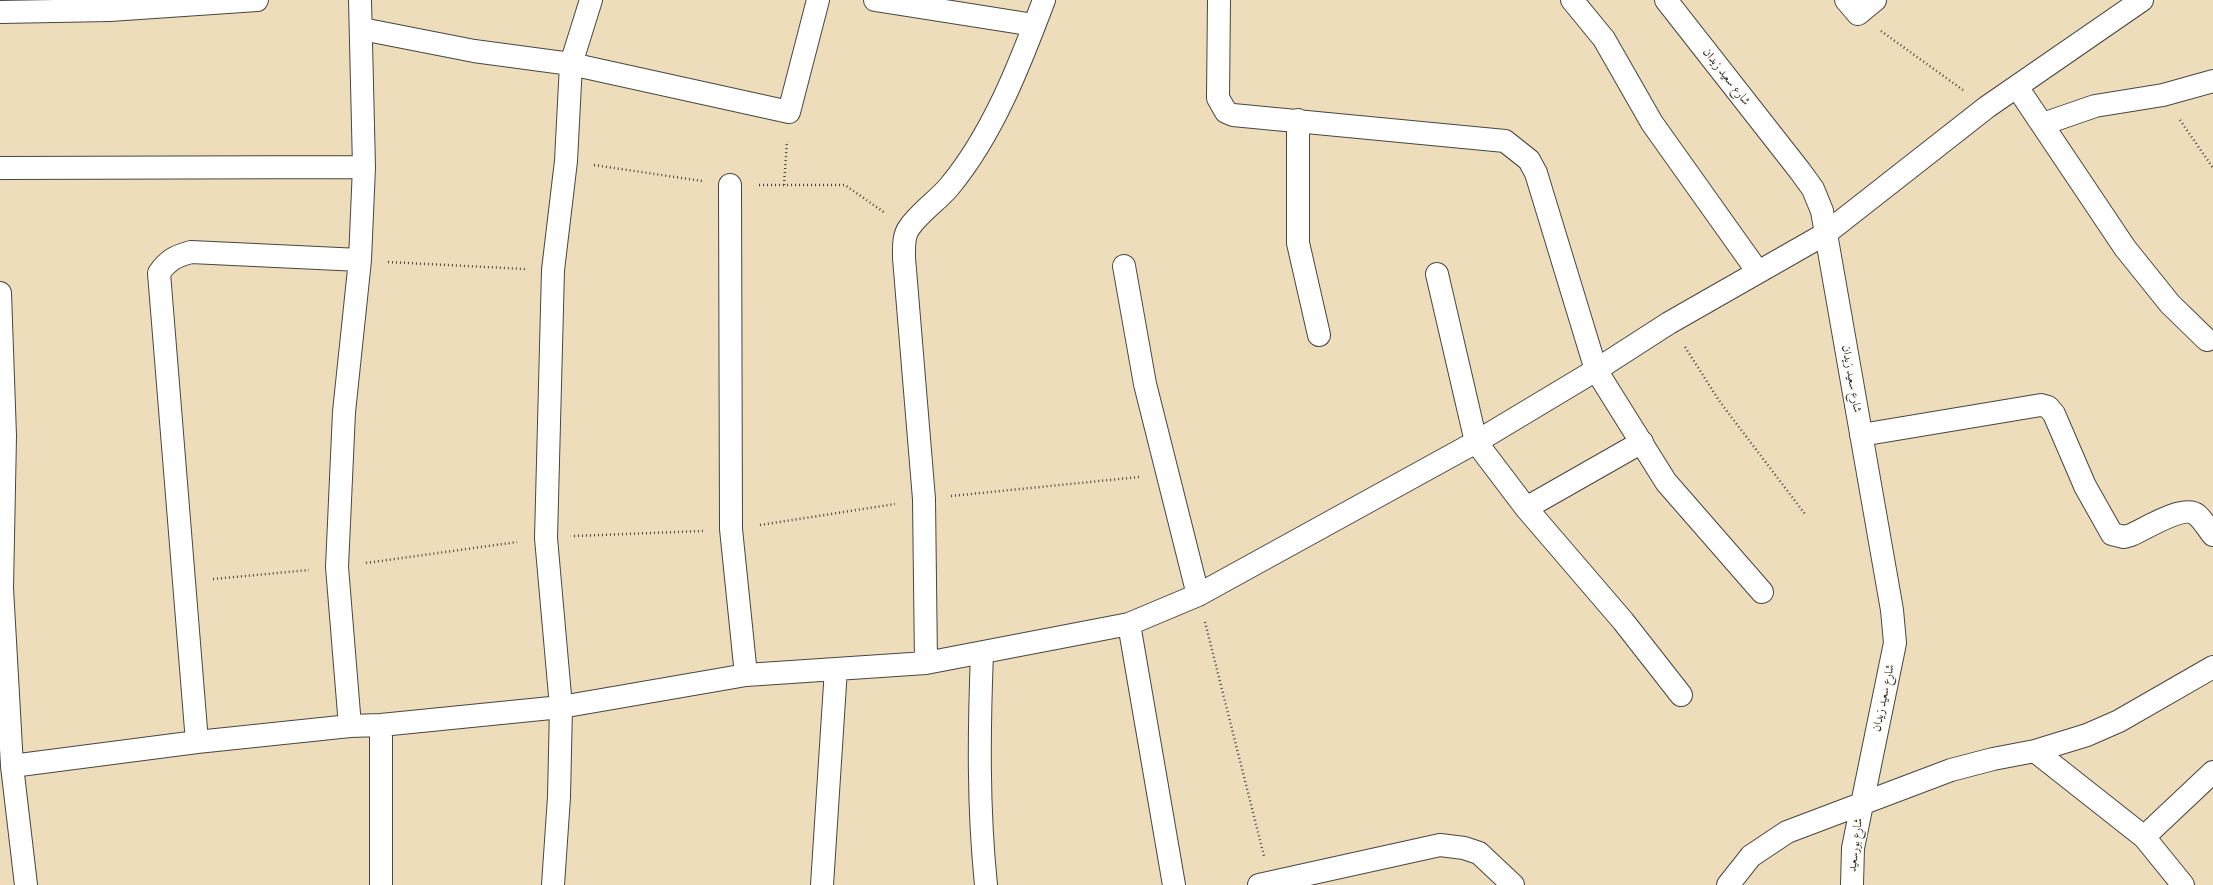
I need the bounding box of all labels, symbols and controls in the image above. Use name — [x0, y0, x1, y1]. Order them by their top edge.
street label: شارع سعيد زيدان — [1699, 46, 1753, 108]
street label: شارع سعيد زيدان — [1838, 344, 1864, 414]
street label: شارع سعيد زيدان — [1870, 663, 1898, 733]
street label: شارع بورسعيد — [1846, 817, 1866, 873]

